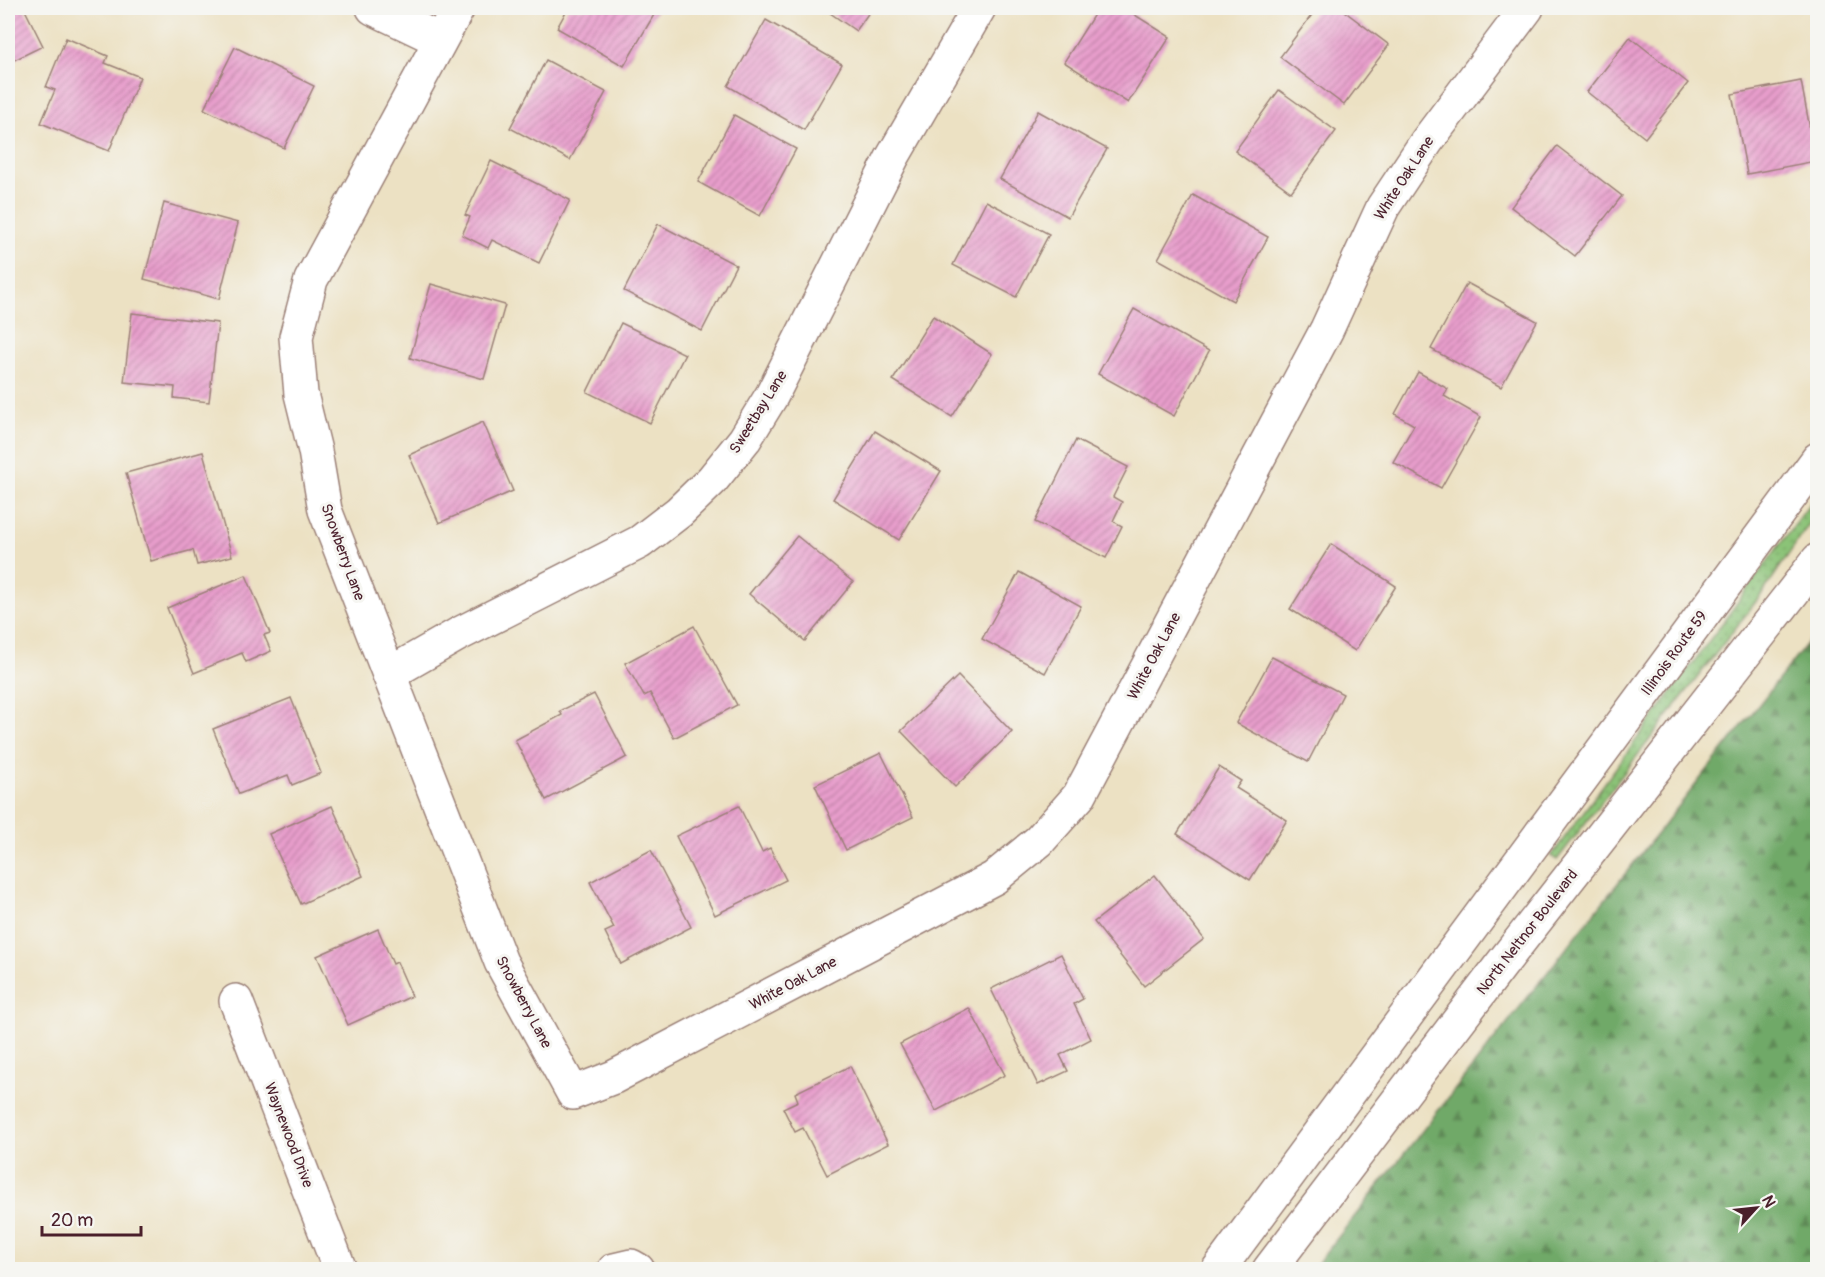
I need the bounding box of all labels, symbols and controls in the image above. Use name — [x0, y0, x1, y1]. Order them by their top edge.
street label: White Oak Lane — [1370, 132, 1439, 224]
street label: Sweetbay Lane — [725, 367, 792, 457]
street label: Snowberry Lane — [316, 501, 369, 604]
street label: Illinois Route 59 — [1637, 607, 1712, 699]
street label: White Oak Lane — [1123, 609, 1186, 703]
street label: North Neltnor Boulevard — [1473, 866, 1582, 999]
street label: White Oak Lane — [746, 952, 841, 1014]
street label: Snowberry Lane — [491, 953, 556, 1052]
street label: Waynewood Drive — [260, 1080, 317, 1191]
north arrow — [1726, 1178, 1786, 1238]
text: N — [1757, 1192, 1780, 1211]
scale bar — [42, 1199, 141, 1237]
text: 20 m — [51, 1209, 93, 1232]

